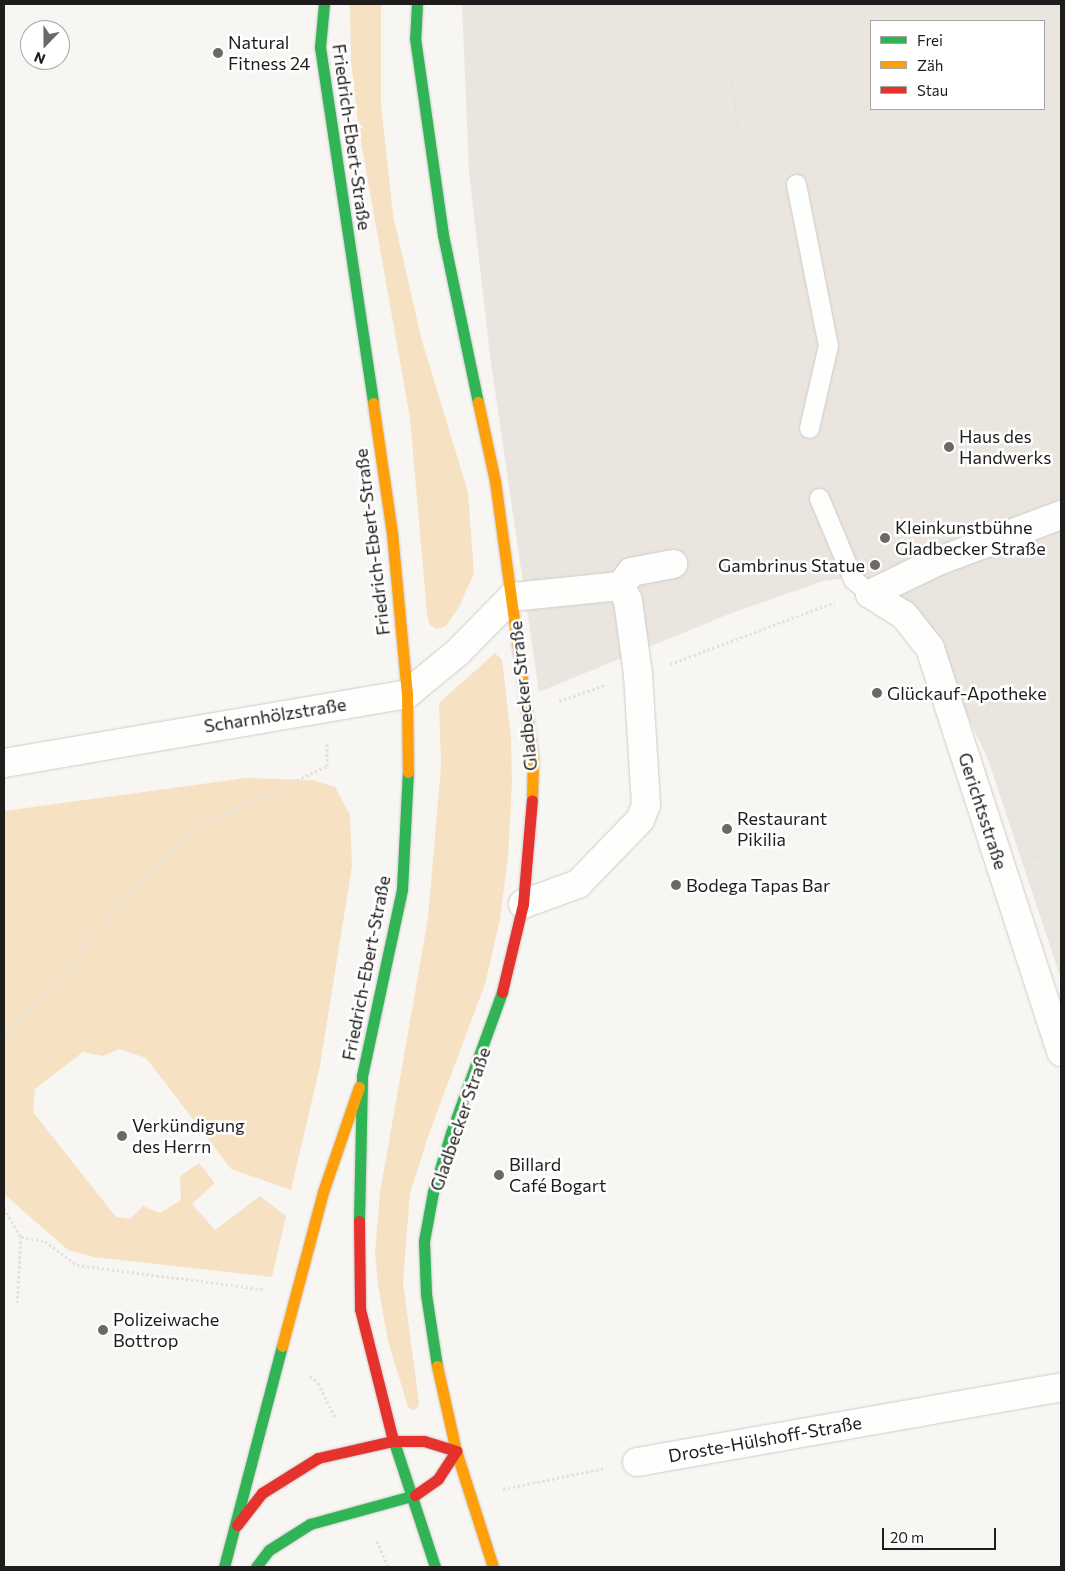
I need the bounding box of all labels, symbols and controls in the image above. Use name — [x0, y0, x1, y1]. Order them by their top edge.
north arrow — [20, 20, 70, 70]
legend — [870, 20, 1045, 110]
text: Frei — [917, 31, 943, 49]
place label: Natural Fitness 24 — [228, 32, 310, 74]
street label: Friedrich-Ebert-Straße — [328, 42, 376, 232]
marker: Natural Fitness 24 — [212, 47, 224, 59]
text: N — [32, 49, 48, 68]
text: Zäh — [917, 56, 943, 74]
text: Stau — [917, 81, 948, 99]
place label: Haus des Handwerks — [959, 426, 1051, 468]
marker: Haus des Handwerks — [943, 441, 955, 453]
street label: Friedrich-Ebert-Straße — [350, 447, 394, 637]
place label: Kleinkunstbühne Gladbecker Straße — [895, 517, 1046, 560]
marker: Kleinkunstbühne Gladbecker Straße — [879, 532, 891, 544]
place label: Gambrinus Statue — [718, 554, 865, 576]
marker: Gambrinus Statue — [869, 559, 881, 571]
street label: Gladbecker Straße — [504, 620, 542, 772]
place label: Glückauf-Apotheke — [887, 682, 1047, 704]
marker: Glückauf-Apotheke — [871, 687, 883, 699]
street label: Scharnhölzstraße — [202, 693, 348, 737]
street label: Gerichtsstraße — [954, 750, 1012, 872]
place label: Restaurant Pikilia — [737, 808, 827, 851]
marker: Restaurant Pikilia — [721, 823, 733, 835]
street label: Friedrich-Ebert-Straße — [337, 874, 395, 1062]
place label: Bodega Tapas Bar — [686, 874, 830, 896]
marker: Bodega Tapas Bar — [670, 879, 682, 891]
street label: Gladbecker Straße — [425, 1044, 495, 1194]
place label: Verkündigung des Herrn — [132, 1115, 245, 1158]
marker: Verkündigung des Herrn — [116, 1130, 128, 1142]
place label: Billard Café Bogart — [509, 1154, 606, 1196]
marker: Billard Café Bogart — [493, 1169, 505, 1181]
place label: Polizeiwache Bottrop — [113, 1309, 219, 1352]
marker: Polizeiwache Bottrop — [97, 1324, 109, 1336]
street label: Droste-Hülshoff-Straße — [667, 1411, 863, 1467]
scale bar — [885, 1518, 999, 1550]
text: 20 m — [890, 1528, 924, 1546]

